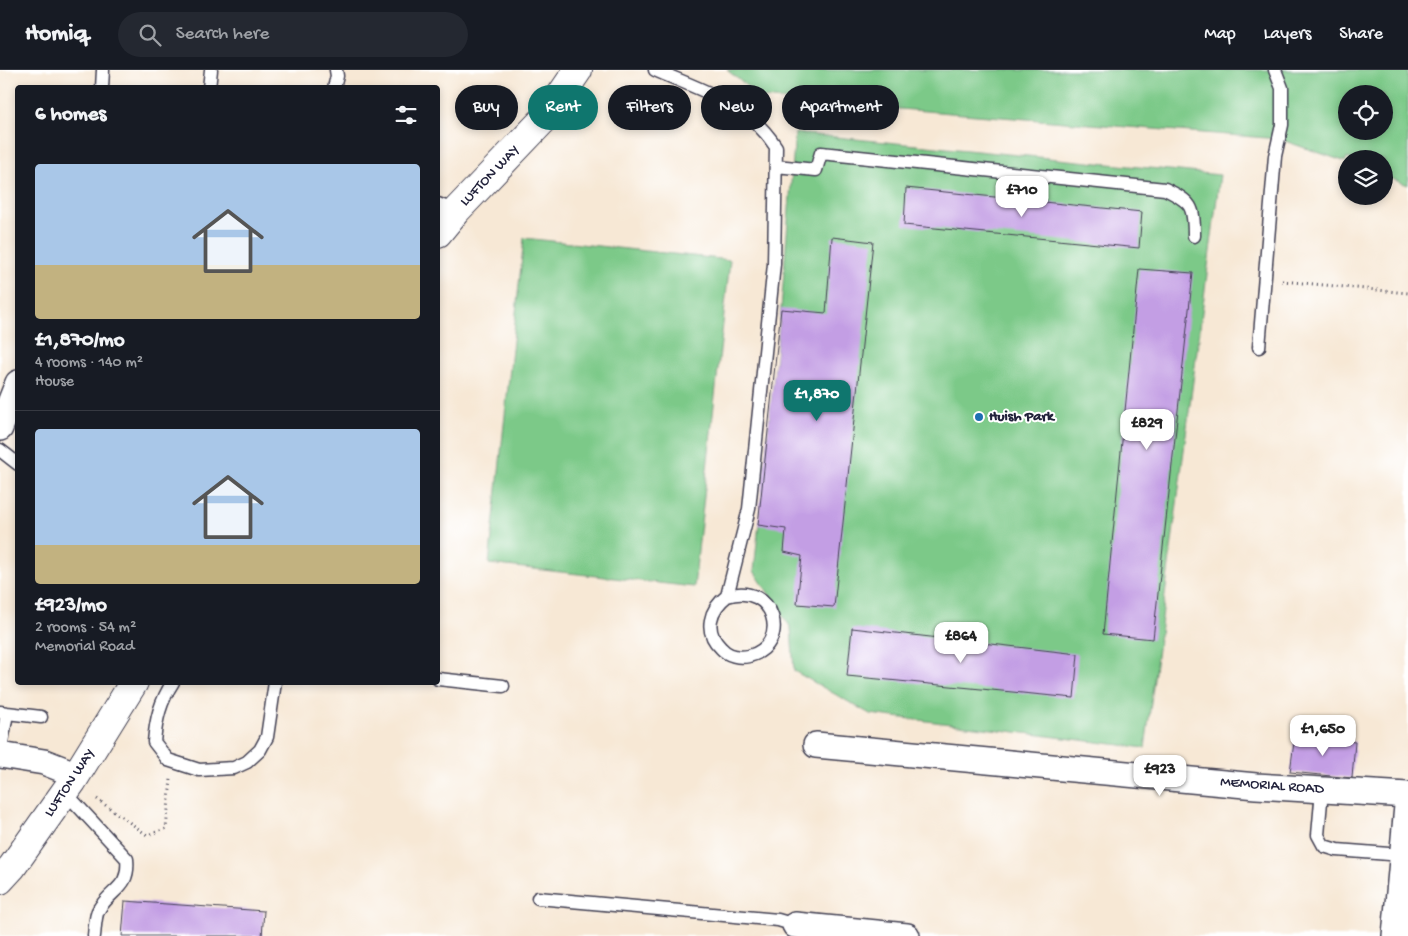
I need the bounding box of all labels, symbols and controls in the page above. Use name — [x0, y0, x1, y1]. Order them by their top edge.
search box — [118, 12, 468, 57]
text: Homiq — [25, 20, 88, 49]
icon: search — [136, 21, 164, 49]
text: Search here — [176, 23, 269, 46]
text: Map — [1204, 24, 1236, 45]
text: Layers — [1264, 24, 1311, 45]
text: Share — [1339, 24, 1383, 45]
chip: Buy — [455, 85, 518, 130]
chip: Rent — [528, 85, 598, 130]
chip: Filters — [608, 85, 691, 130]
chip: New — [701, 85, 772, 130]
chip: Apartment — [782, 85, 899, 130]
map controls — [1338, 85, 1393, 205]
button: locate — [1338, 85, 1393, 140]
icon: filters — [392, 101, 420, 129]
text: 6 homes — [35, 103, 106, 128]
street label: LUFTON WAY — [456, 141, 524, 211]
button: layers — [1338, 150, 1393, 205]
pin: £710 — [992, 176, 1052, 218]
text: £710 — [1007, 182, 1037, 201]
icon: home — [183, 196, 273, 286]
text: £1,870/mo — [35, 329, 125, 354]
text: 4 rooms · 140 m² — [35, 354, 143, 373]
text: House — [35, 373, 74, 392]
pin: £1,870 — [776, 380, 858, 422]
text: £1,870 — [795, 386, 839, 405]
place label: Huish Park — [989, 408, 1056, 426]
pin: £829 — [1117, 408, 1177, 451]
marker: Huish Park — [973, 411, 985, 423]
text: £829 — [1131, 415, 1163, 434]
icon: home — [183, 462, 273, 552]
text: £923/mo — [35, 594, 107, 619]
text: 2 rooms · 54 m² — [35, 619, 136, 638]
pin: £864 — [931, 622, 991, 664]
text: £864 — [945, 628, 977, 647]
text: Memorial Road — [35, 638, 134, 657]
pin: £1,650 — [1282, 714, 1364, 757]
text: £1,650 — [1301, 721, 1345, 740]
street label: LUFTON WAY — [41, 745, 99, 821]
pin: £923 — [1130, 754, 1190, 797]
text: £923 — [1144, 761, 1176, 780]
street label: MEMORIAL ROAD — [1219, 773, 1325, 799]

